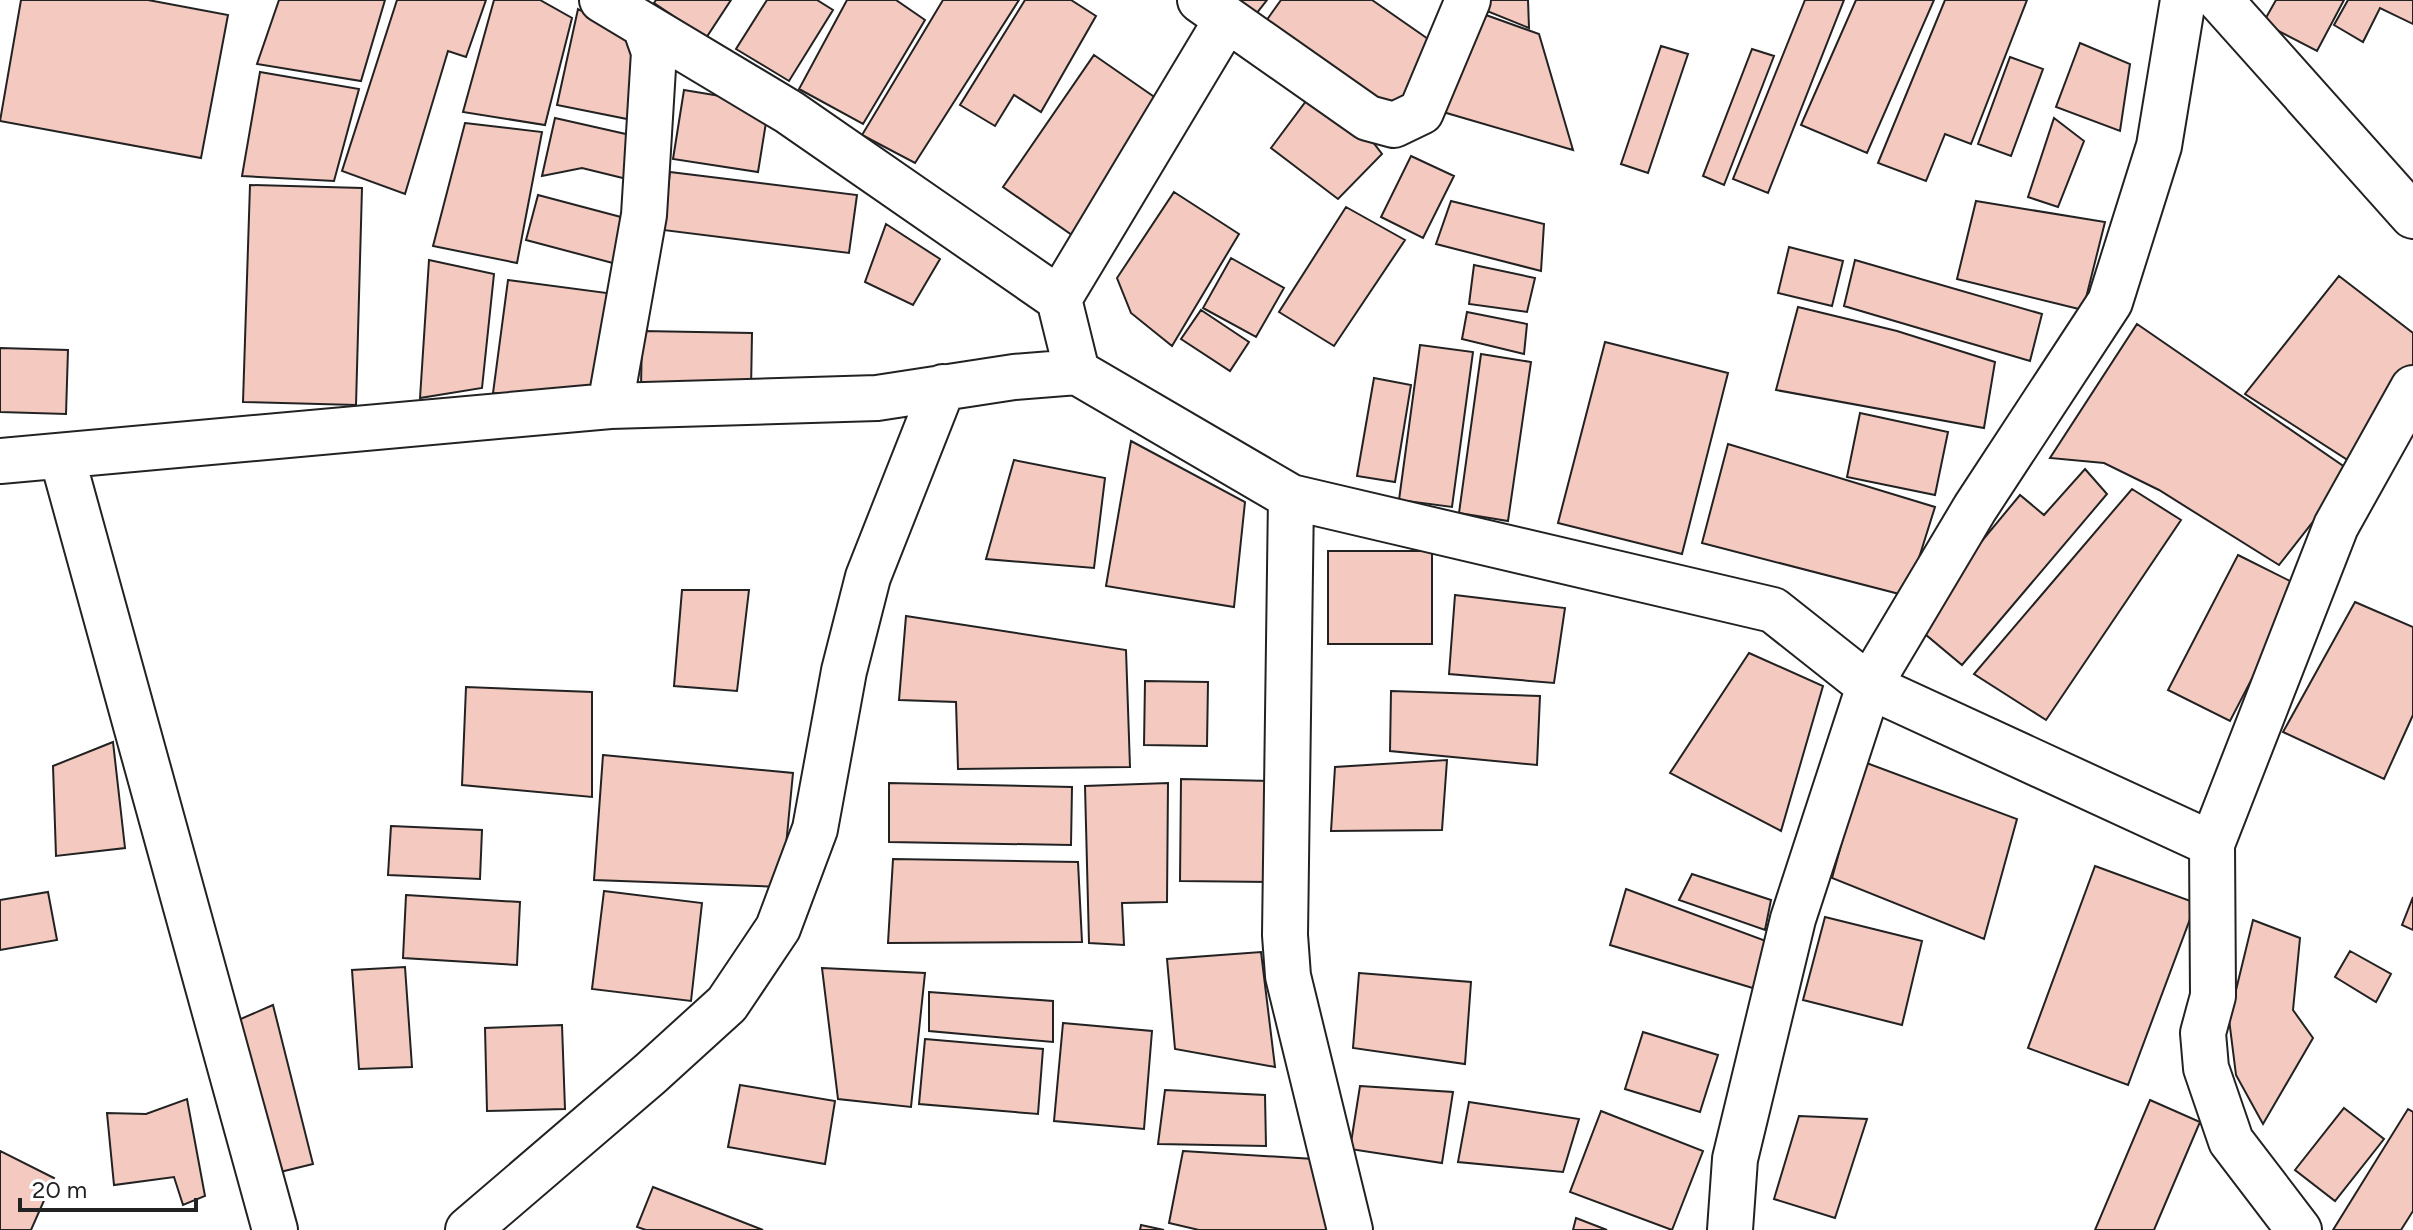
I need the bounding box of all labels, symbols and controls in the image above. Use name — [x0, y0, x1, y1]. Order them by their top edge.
scale bar — [20, 1162, 196, 1212]
text: 20 m — [32, 1175, 87, 1204]

